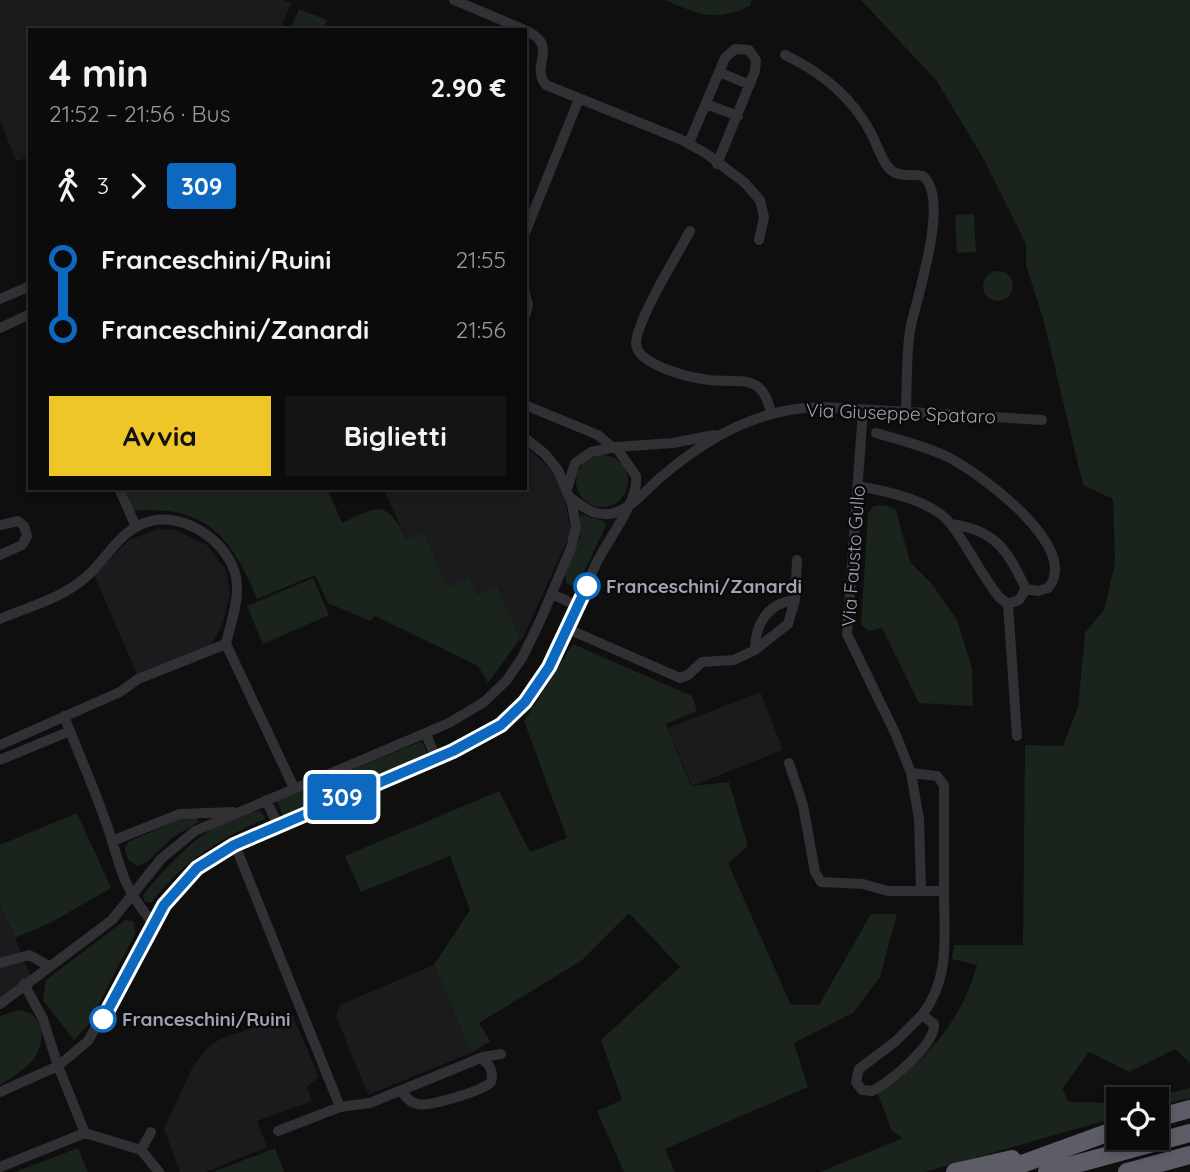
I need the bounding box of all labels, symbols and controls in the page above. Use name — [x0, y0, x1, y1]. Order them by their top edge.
text: 4 min — [49, 49, 149, 97]
text: 2.90 € — [430, 71, 506, 104]
text: 21:52 – 21:56 · Bus — [49, 99, 230, 128]
icon: walk — [49, 167, 87, 205]
icon: forward — [119, 167, 157, 205]
text: 3 — [97, 171, 109, 200]
text: 309 — [181, 171, 222, 201]
text: Franceschini/Ruini — [101, 243, 332, 276]
text: 21:55 — [455, 245, 506, 274]
text: Franceschini/Zanardi — [101, 313, 369, 346]
text: 21:56 — [456, 315, 506, 344]
button: Avvia — [49, 396, 271, 476]
button: Biglietti — [285, 396, 506, 476]
street label: Via Giuseppe Spataro — [806, 398, 996, 428]
street label: Via Fausto Gullo — [836, 484, 870, 628]
marker: Franceschini/Zanardi — [574, 573, 600, 599]
place label: Franceschini/Zanardi — [606, 574, 802, 598]
line badge: 309 — [302, 774, 382, 820]
text: 309 — [321, 782, 363, 812]
marker: Franceschini/Ruini — [90, 1006, 116, 1032]
place label: Franceschini/Ruini — [122, 1007, 290, 1031]
map controls — [1106, 1087, 1169, 1150]
button: locate — [1106, 1087, 1169, 1150]

